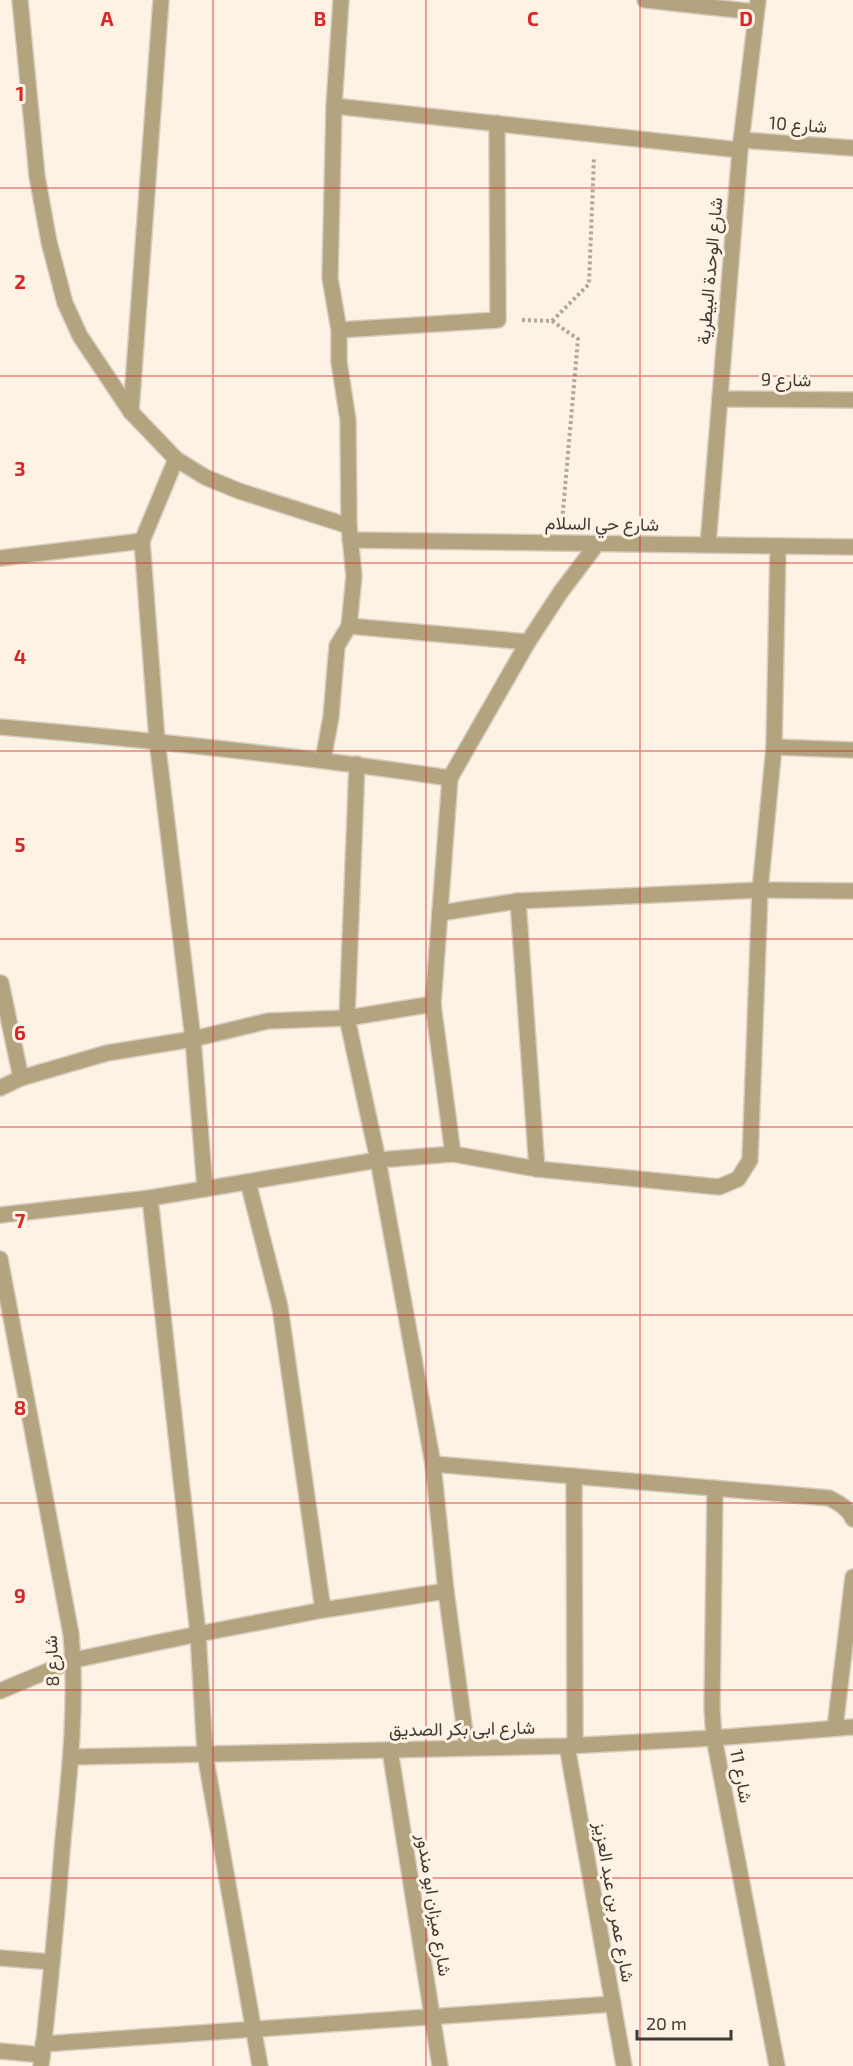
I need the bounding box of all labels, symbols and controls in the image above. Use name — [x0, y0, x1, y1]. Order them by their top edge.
text: A — [100, 6, 114, 30]
text: B — [314, 6, 326, 30]
text: C — [527, 6, 539, 30]
text: D — [739, 6, 753, 30]
text: 1 — [16, 81, 24, 105]
street label: شارع 10 — [768, 111, 828, 139]
street label: شارع الوحدة البيطرية — [692, 196, 728, 346]
text: 2 — [14, 269, 26, 293]
street label: شارع 9 — [761, 368, 811, 392]
text: 3 — [14, 456, 26, 480]
street label: شارع حي السلام — [545, 511, 659, 540]
text: 4 — [14, 644, 27, 668]
text: 5 — [14, 832, 26, 856]
text: 6 — [14, 1020, 26, 1044]
text: 7 — [15, 1208, 26, 1232]
text: 8 — [14, 1395, 26, 1419]
text: 9 — [14, 1583, 26, 1607]
street label: شارع 8 — [39, 1635, 65, 1687]
street label: شارع ابى بكر الصديق — [389, 1716, 535, 1742]
street label: شارع 11 — [724, 1747, 758, 1805]
street label: شارع عمر بن عبد العزيز — [588, 1819, 640, 1984]
street label: شارع ميزان ابو مندور — [411, 1831, 457, 1978]
scale bar — [637, 2003, 732, 2041]
text: 20 m — [646, 2012, 687, 2034]

